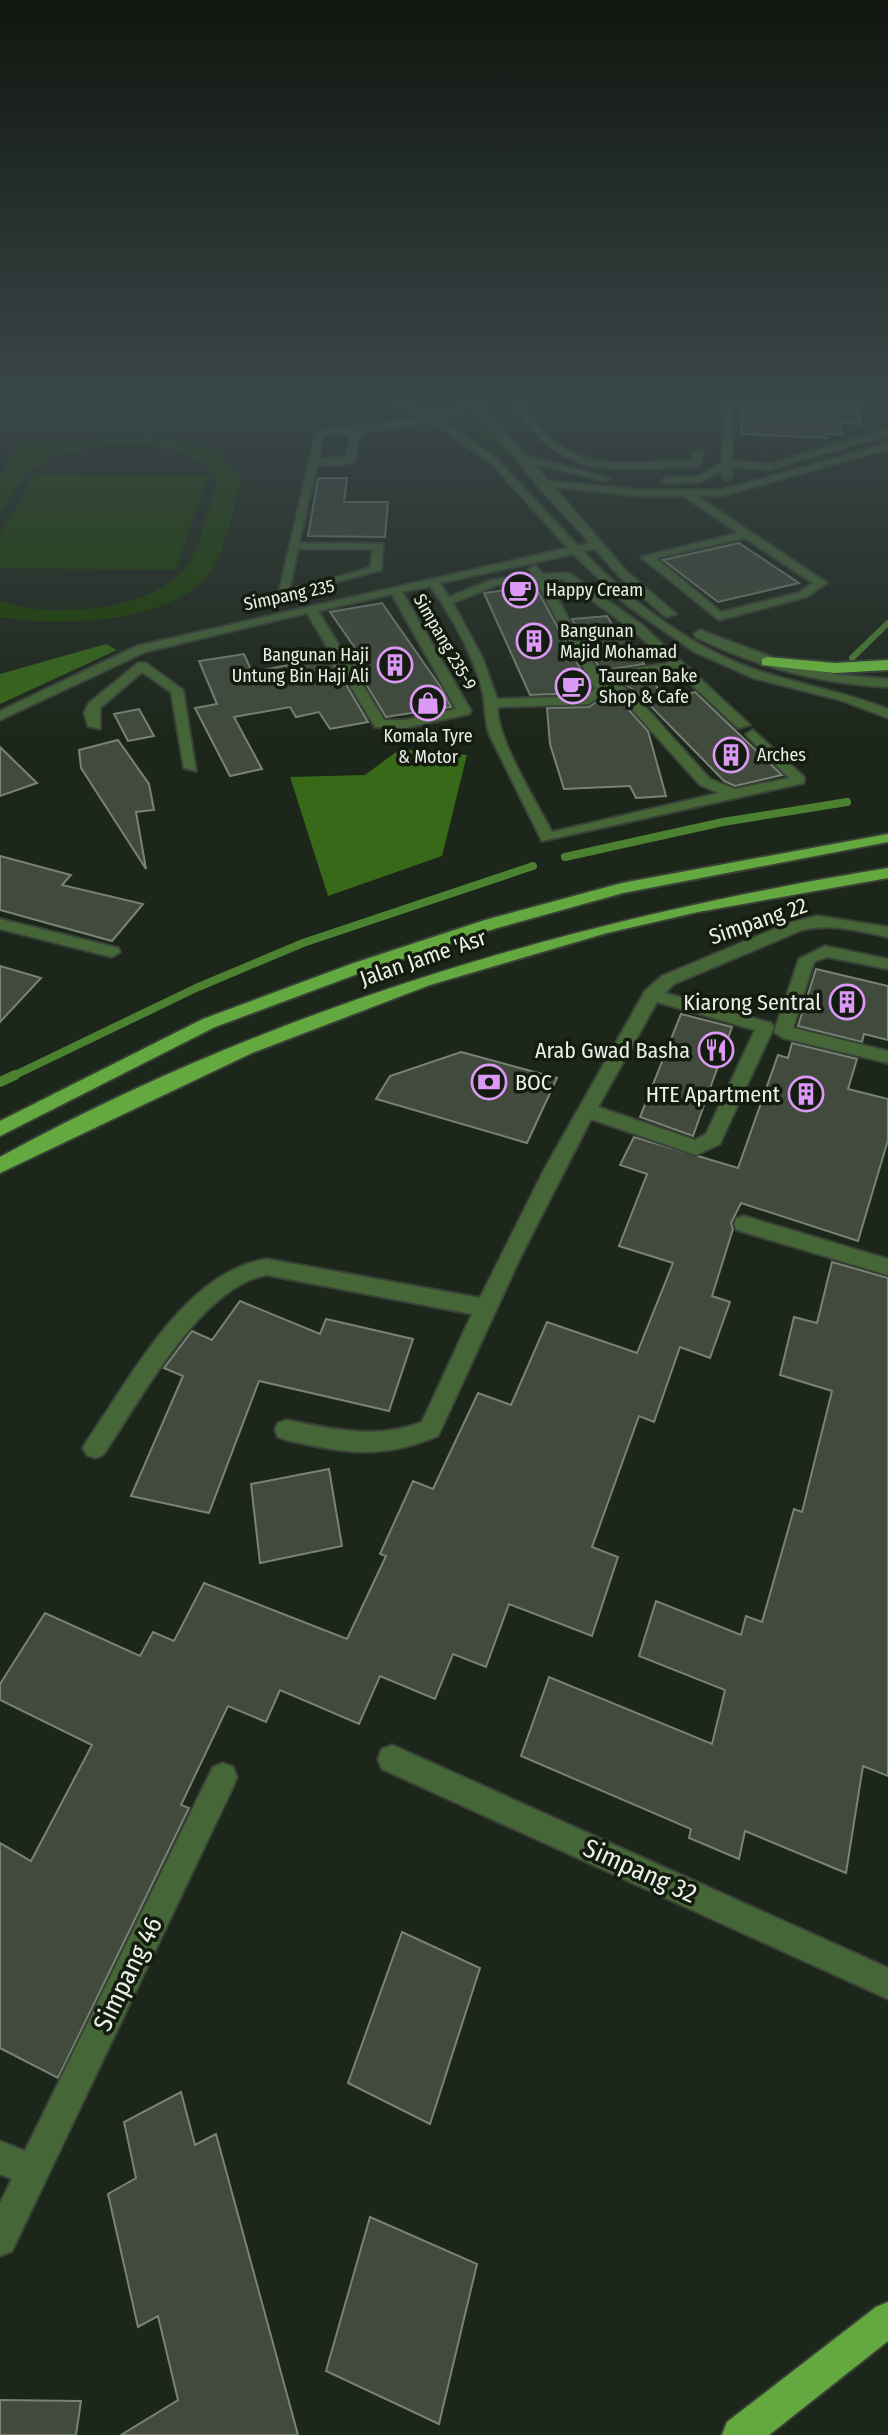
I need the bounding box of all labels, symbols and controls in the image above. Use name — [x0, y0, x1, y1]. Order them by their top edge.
cafe icon: Happy Cream — [501, 571, 539, 609]
street label: Simpang 235 — [242, 575, 336, 615]
place label: Happy Cream — [546, 579, 643, 601]
street label: Simpang 235-9 — [409, 590, 481, 694]
place label: Bangunan Majid Mohamad — [560, 620, 677, 663]
building icon: Bangunan Majid Mohamad — [515, 622, 553, 660]
place label: Bangunan Haji Untung Bin Haji Ali — [232, 644, 369, 687]
building icon: Bangunan Haji Untung Bin Haji Ali — [376, 646, 414, 684]
place label: Taurean Bake Shop & Cafe — [599, 665, 698, 708]
cafe icon: Taurean Bake Shop & Cafe — [554, 667, 592, 705]
shop icon: Komala Tyre & Motor — [409, 684, 447, 722]
place label: Komala Tyre & Motor — [383, 725, 473, 768]
building icon: Arches — [712, 736, 750, 774]
place label: Arches — [757, 744, 806, 766]
street label: Simpang 22 — [705, 892, 811, 950]
street label: Jalan Jame 'Asr — [356, 924, 490, 992]
building icon: Kiarong Sentral — [828, 983, 866, 1021]
place label: Kiarong Sentral — [683, 989, 821, 1016]
restaurant icon: Arab Gwad Basha — [697, 1031, 735, 1069]
place label: Arab Gwad Basha — [535, 1037, 690, 1064]
bank icon: BOC — [470, 1063, 508, 1101]
place label: BOC — [515, 1069, 552, 1096]
building icon: HTE Apartment — [787, 1075, 825, 1113]
place label: HTE Apartment — [646, 1081, 781, 1108]
street label: Simpang 32 — [579, 1832, 701, 1910]
street label: Simpang 46 — [87, 1912, 169, 2036]

